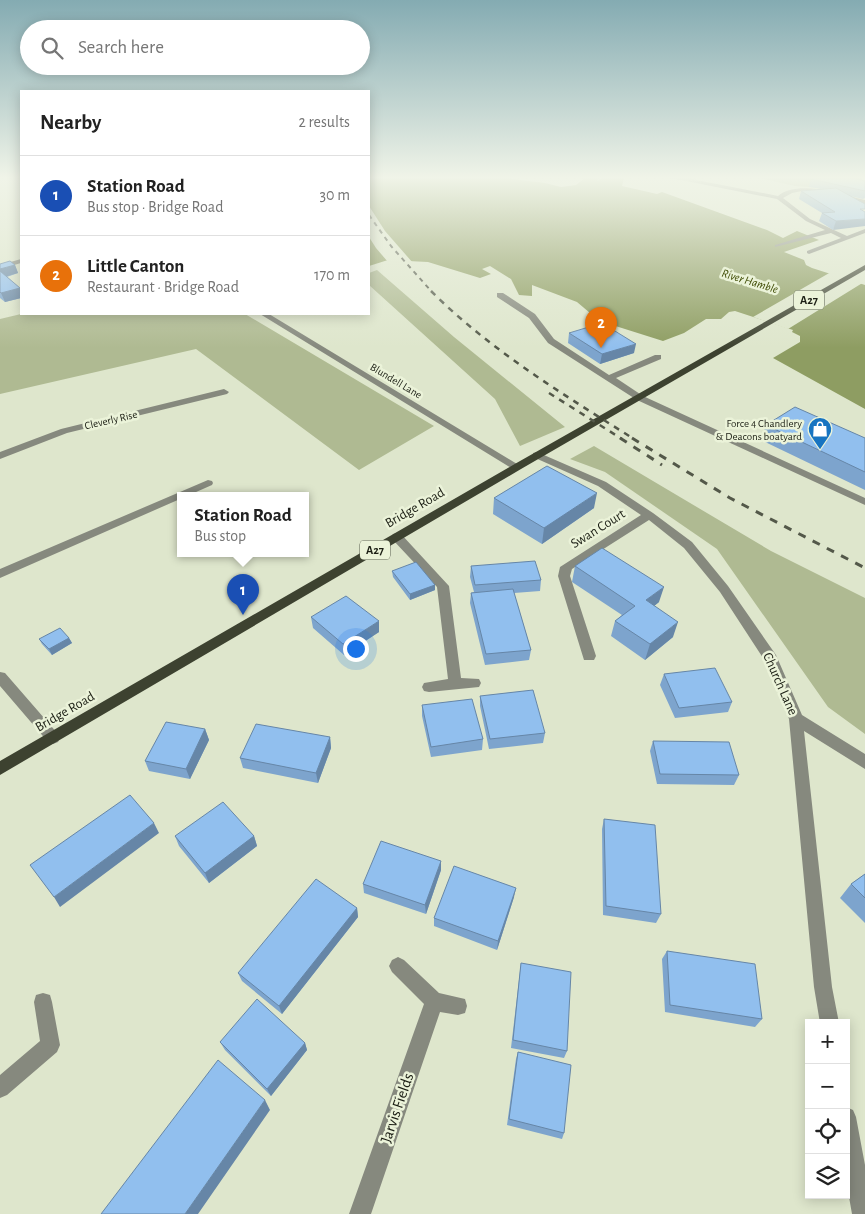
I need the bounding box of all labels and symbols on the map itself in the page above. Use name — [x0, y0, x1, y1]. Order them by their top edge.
water label: River Hamble — [720, 267, 780, 295]
road number: A27 — [794, 290, 824, 310]
pin: 2 — [585, 307, 617, 348]
street label: Blundell Lane — [368, 361, 424, 401]
street label: Cleverly Rise — [84, 409, 138, 431]
shop icon: Force 4 Chandlery & Deacons boatyard — [807, 416, 833, 450]
place label: Force 4 Chandlery & Deacons boatyard — [716, 418, 802, 442]
street label: Bridge Road — [383, 485, 447, 531]
street label: Swan Court — [568, 507, 628, 551]
road number: A27 — [360, 540, 390, 560]
pin: 1 — [227, 574, 259, 615]
your location — [343, 636, 369, 662]
street label: Church Lane — [760, 651, 800, 717]
street label: Bridge Road — [33, 689, 97, 735]
street label: Jarvis Fields — [378, 1071, 416, 1145]

